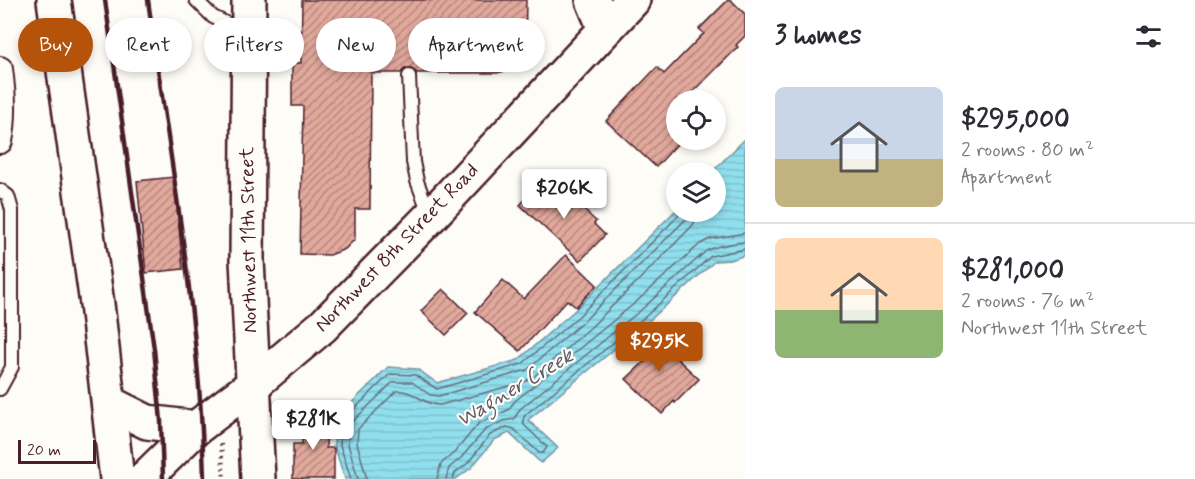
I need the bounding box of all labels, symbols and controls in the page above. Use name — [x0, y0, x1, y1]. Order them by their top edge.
chip: Buy — [18, 18, 93, 72]
chip: Rent — [105, 18, 192, 72]
chip: Filters — [204, 18, 304, 72]
chip: New — [316, 18, 396, 72]
chip: Apartment — [408, 18, 545, 72]
text: 3 homes — [775, 19, 862, 53]
icon: filters — [1132, 20, 1165, 53]
map controls — [666, 90, 726, 222]
button: locate — [666, 90, 726, 150]
text: $295,000 — [961, 103, 1070, 137]
icon: home — [823, 111, 895, 183]
text: 2 rooms · 80 m² — [961, 137, 1094, 164]
street label: Northwest 11th Street — [234, 146, 264, 333]
street label: Northwest 8th Street Road — [309, 158, 485, 338]
button: layers — [666, 162, 726, 222]
text: Apartment — [961, 164, 1052, 191]
pin: $206K — [522, 169, 606, 220]
text: $206K — [536, 175, 592, 202]
text: $281,000 — [961, 254, 1064, 288]
icon: home — [823, 262, 895, 334]
text: 2 rooms · 76 m² — [961, 288, 1094, 315]
text: Northwest 11th Street — [961, 315, 1147, 342]
pin: $295K — [617, 322, 701, 373]
text: $295K — [630, 328, 688, 355]
water label: Wagner Creek — [452, 341, 581, 436]
pin: $281K — [271, 400, 355, 451]
text: $281K — [286, 406, 340, 433]
scale bar — [18, 437, 96, 464]
text: 20 m — [27, 440, 61, 461]

